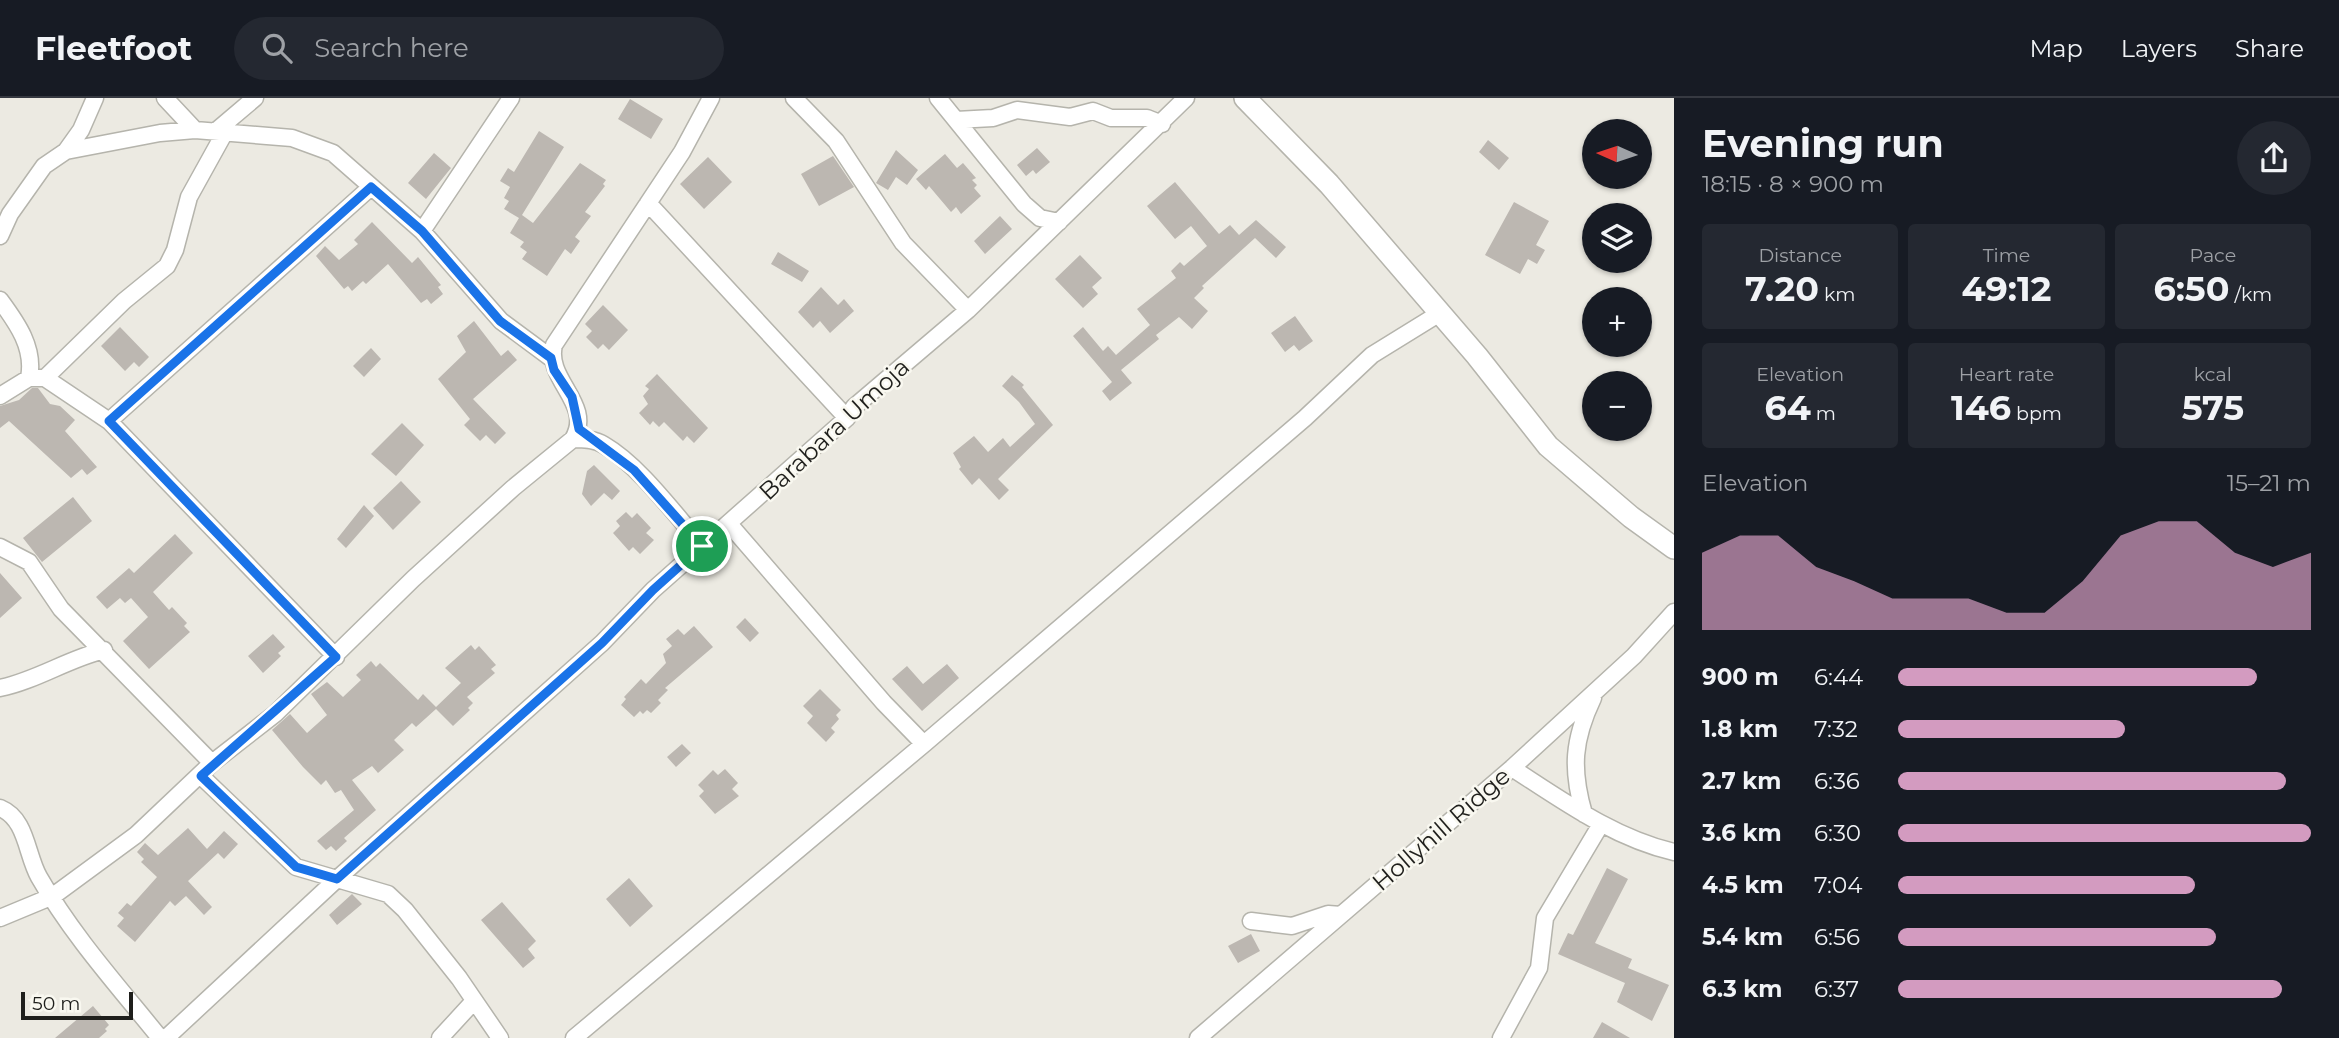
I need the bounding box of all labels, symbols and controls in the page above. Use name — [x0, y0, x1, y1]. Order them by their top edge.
search box — [234, 17, 724, 80]
text: Fleetfoot — [35, 28, 192, 68]
icon: search — [258, 29, 296, 67]
text: Search here — [314, 32, 469, 64]
text: Map — [2029, 34, 2083, 63]
text: Layers — [2121, 34, 2197, 63]
text: Share — [2235, 34, 2304, 63]
north arrow — [1582, 119, 1652, 189]
map controls — [1582, 119, 1652, 441]
text: Evening run — [1702, 120, 1944, 167]
button: share — [2237, 121, 2311, 195]
text: 18:15 · 8 × 900 m — [1702, 170, 1884, 198]
button: layers — [1582, 203, 1652, 273]
text: Distance — [1758, 244, 1842, 267]
text: Time — [1983, 244, 2030, 267]
text: Pace — [2190, 244, 2236, 267]
text: 7.20 — [1745, 267, 1819, 310]
text: 49:12 — [1962, 267, 2051, 310]
text: 6:50 — [2153, 267, 2229, 310]
text: km — [1819, 283, 1855, 306]
text: /km — [2229, 283, 2272, 306]
button: + — [1582, 287, 1652, 357]
street label: Barabara Umoja — [753, 352, 915, 506]
text: Elevation — [1756, 363, 1844, 386]
text: Heart rate — [1959, 363, 2054, 386]
text: kcal — [2194, 363, 2232, 386]
button: − — [1582, 371, 1652, 441]
text: 64 — [1764, 386, 1811, 429]
text: 146 — [1951, 386, 2011, 429]
text: 575 — [2182, 386, 2244, 429]
text: m — [1811, 402, 1836, 425]
text: bpm — [2011, 402, 2062, 425]
text: Elevation — [1702, 469, 1808, 497]
text: 15–21 m — [2227, 469, 2311, 497]
pin — [672, 516, 732, 576]
icon: arrive — [683, 527, 721, 565]
text: 900 m — [1702, 663, 1779, 691]
text: 6:44 — [1814, 663, 1863, 691]
text: 1.8 km — [1702, 715, 1778, 743]
text: 7:32 — [1814, 715, 1858, 743]
street label: Hollyhill Ridge — [1366, 761, 1516, 897]
text: 2.7 km — [1702, 767, 1781, 795]
text: 6:36 — [1814, 767, 1860, 795]
text: 3.6 km — [1702, 819, 1782, 847]
text: 6:30 — [1814, 819, 1861, 847]
text: 4.5 km — [1702, 871, 1784, 899]
text: 7:04 — [1814, 871, 1862, 899]
text: 5.4 km — [1702, 923, 1783, 951]
text: 6:56 — [1814, 923, 1860, 951]
text: 6.3 km — [1702, 975, 1782, 1003]
text: 6:37 — [1814, 975, 1859, 1003]
scale bar — [21, 989, 133, 1021]
text: 50 m — [32, 992, 80, 1015]

